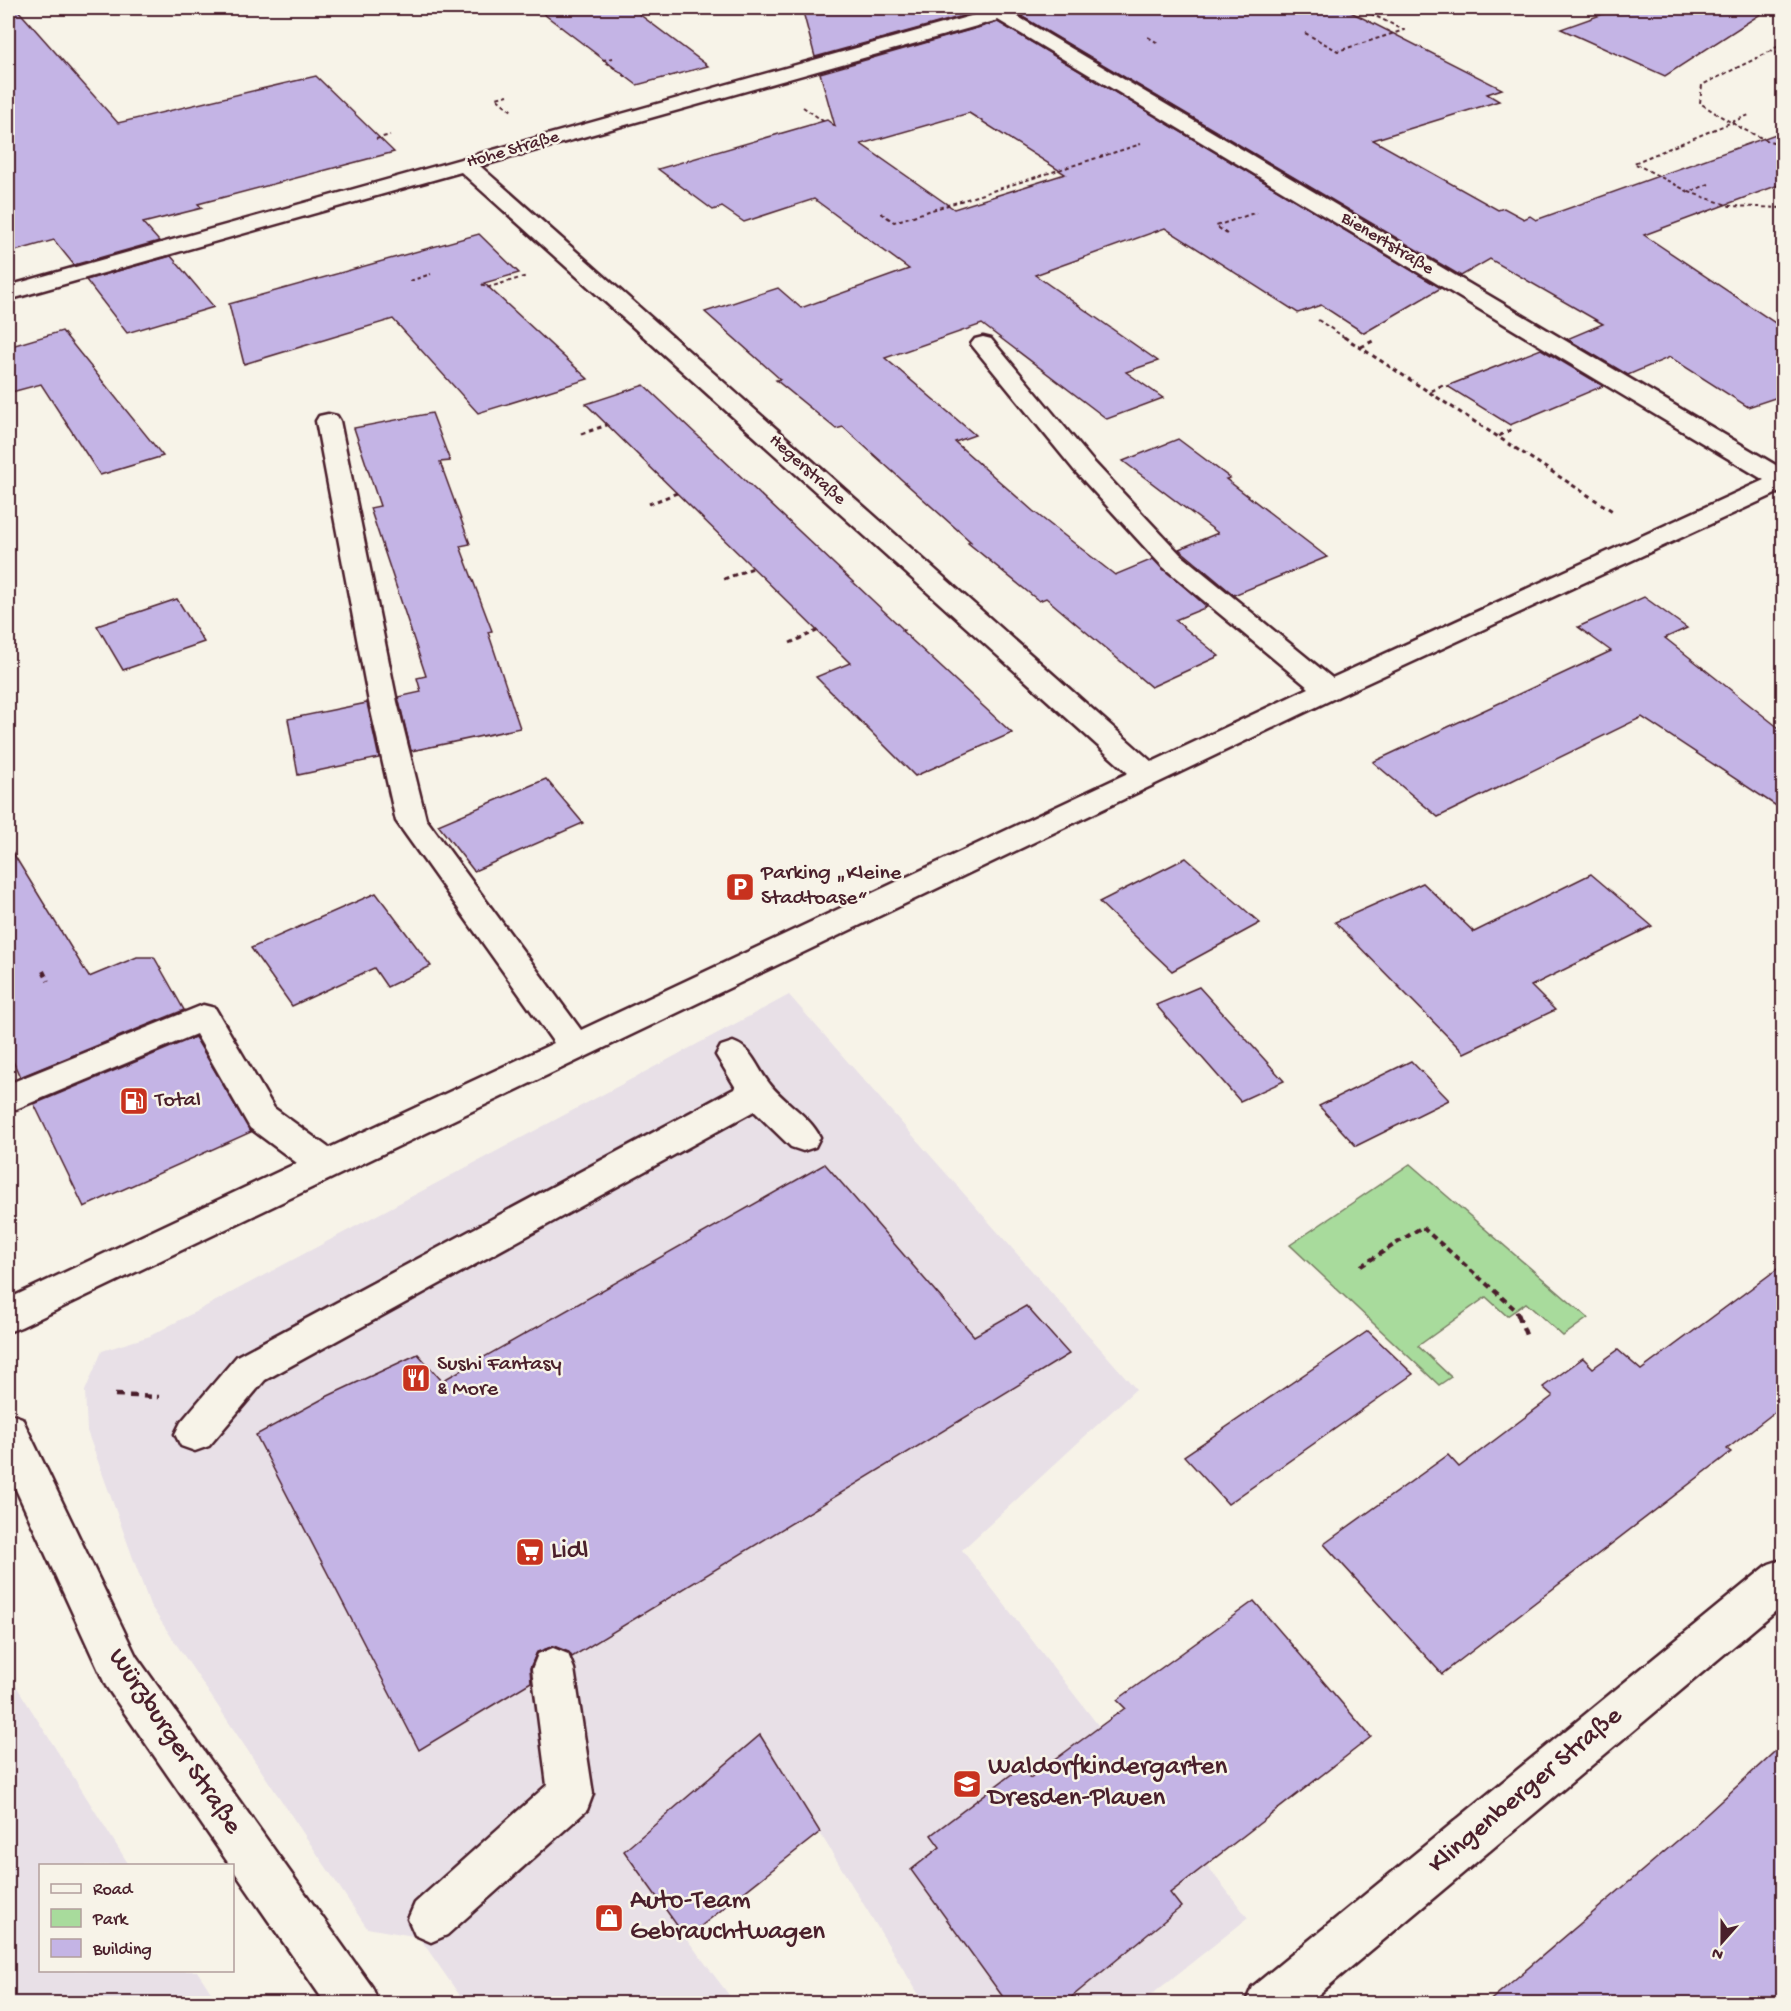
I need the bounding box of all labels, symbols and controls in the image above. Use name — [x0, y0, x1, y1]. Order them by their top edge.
street label: Hohe Straße — [464, 127, 562, 173]
street label: Bienertstraße — [1336, 208, 1438, 280]
street label: Hegerstraße — [764, 430, 850, 510]
place label: Parking „Kleine Stadtoase“ — [760, 861, 902, 912]
parking icon: Parking „Kleine Stadtoase“ — [724, 871, 756, 903]
fuel station icon: Total — [118, 1085, 150, 1117]
place label: Total — [153, 1088, 201, 1114]
place label: Sushi Fantasy & More — [437, 1352, 562, 1403]
restaurant icon: Sushi Fantasy & More — [400, 1362, 432, 1394]
supermarket icon: Lidl — [514, 1536, 546, 1568]
place label: Lidl — [551, 1536, 589, 1568]
street label: Würzburger Straße — [100, 1643, 249, 1842]
street label: Klingenberger Straße — [1423, 1700, 1630, 1881]
place label: Waldorfkindergarten Dresden-Plauen — [986, 1752, 1227, 1815]
school or university icon: Waldorfkindergarten Dresden-Plauen — [951, 1768, 983, 1800]
legend — [39, 1864, 234, 1972]
text: Road — [93, 1880, 134, 1901]
place label: Auto-Team Gebrauchtwagen — [630, 1886, 825, 1949]
shop icon: Auto-Team Gebrauchtwagen — [593, 1902, 625, 1934]
text: Park — [92, 1910, 129, 1931]
north arrow — [1692, 1912, 1752, 1972]
text: Building — [92, 1940, 152, 1961]
text: N — [1709, 1942, 1726, 1963]

